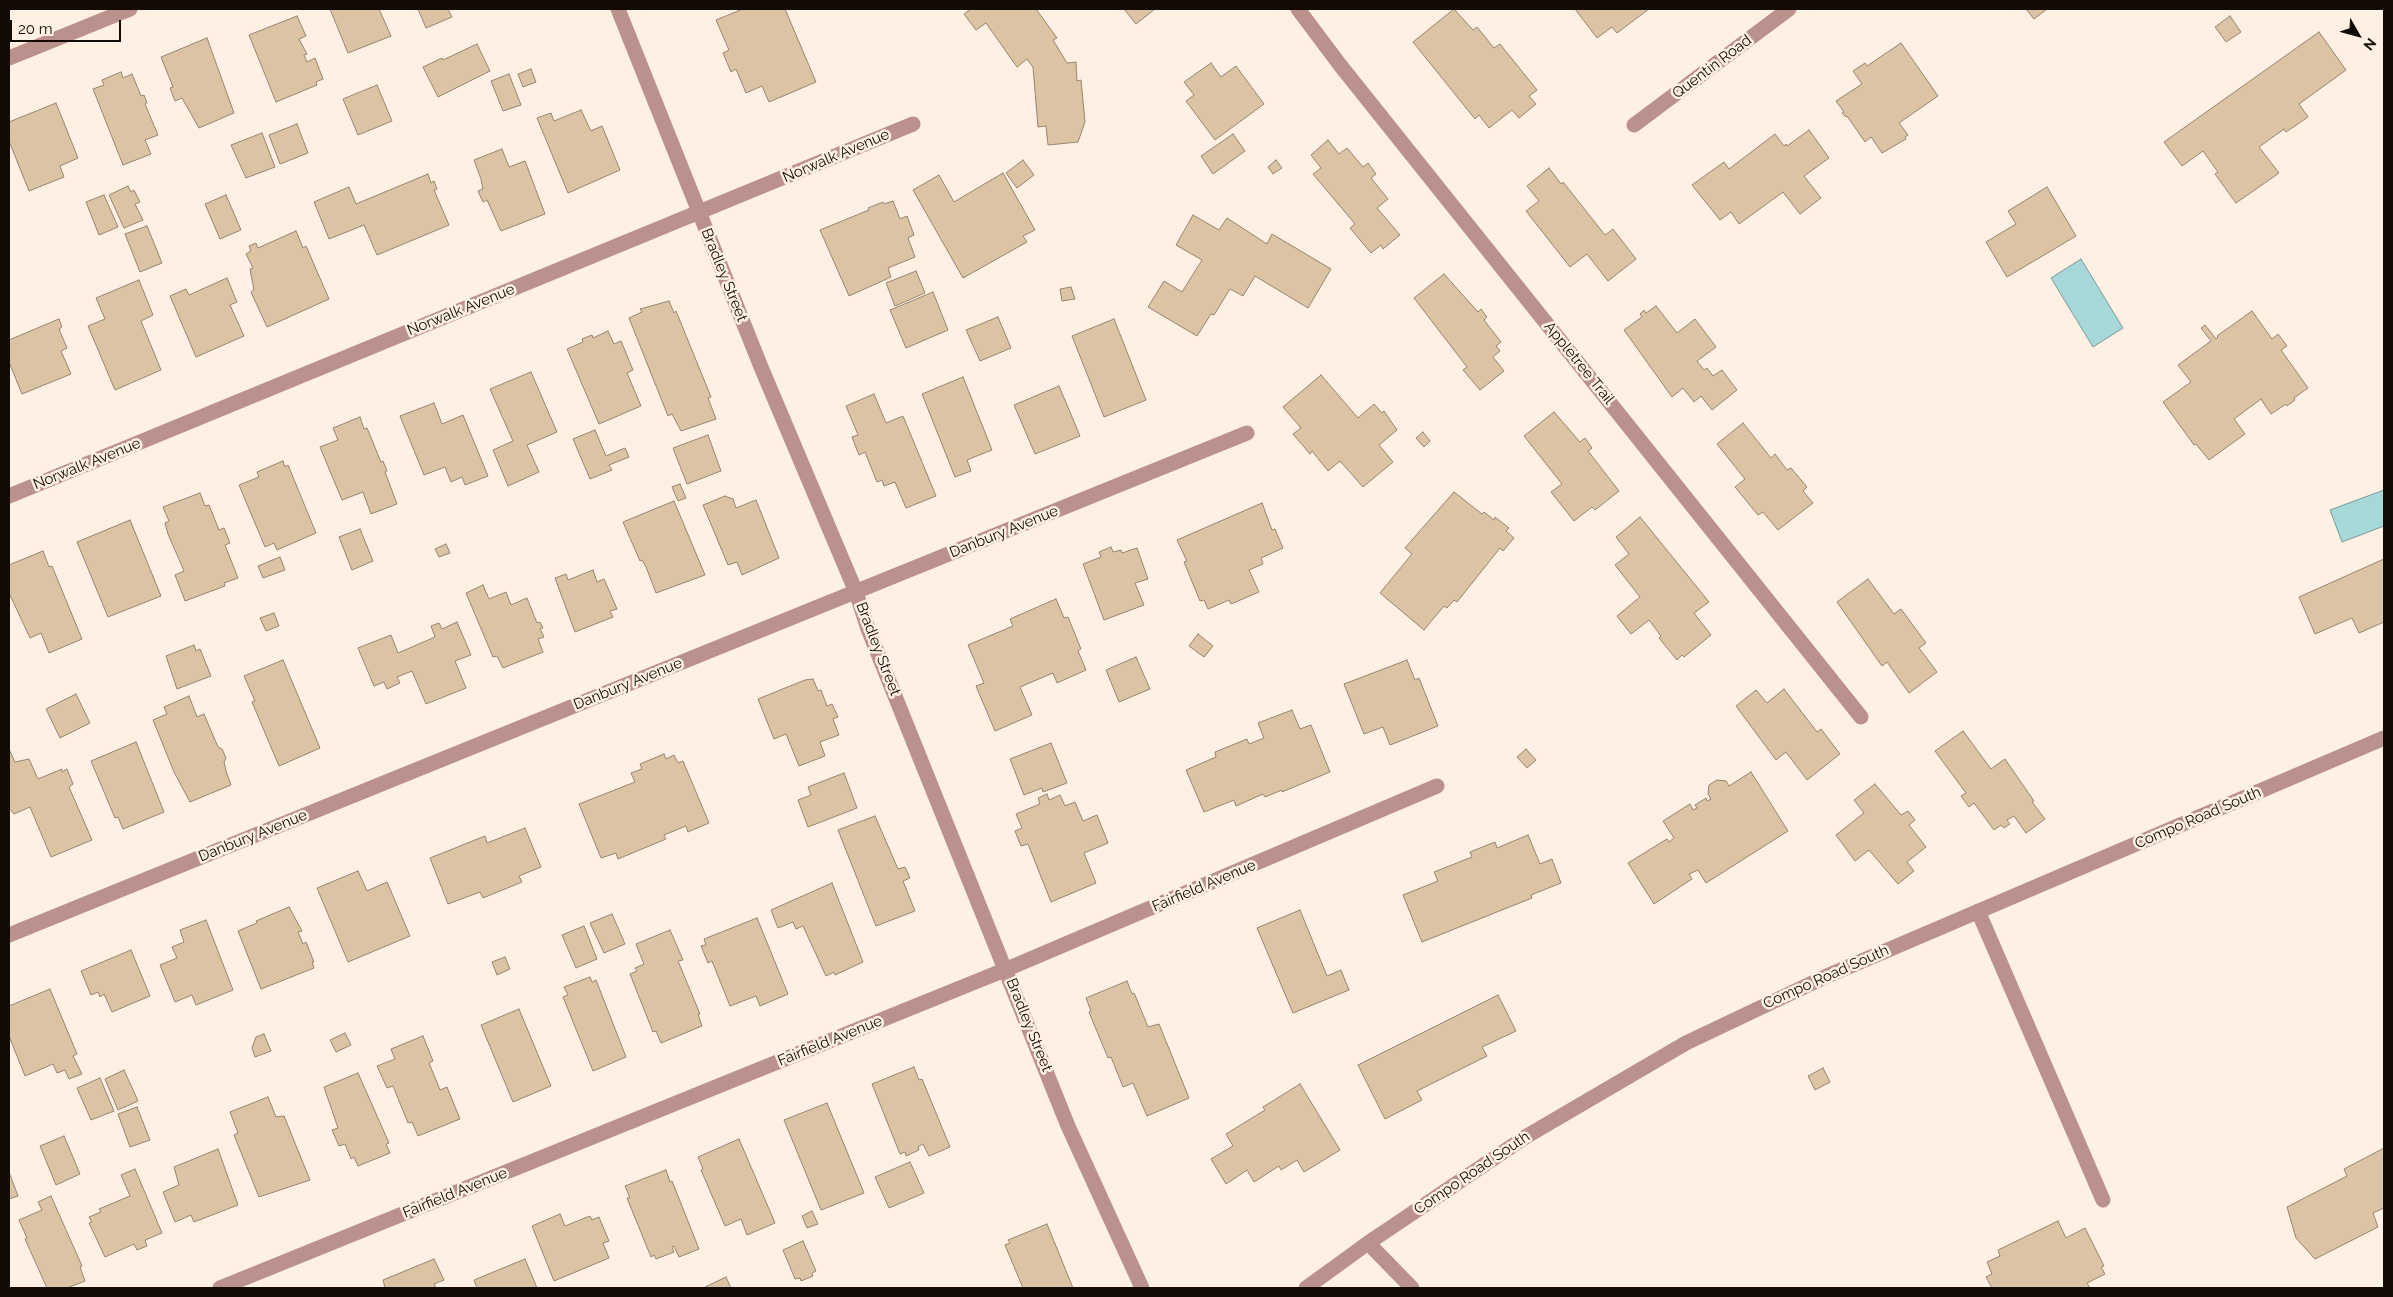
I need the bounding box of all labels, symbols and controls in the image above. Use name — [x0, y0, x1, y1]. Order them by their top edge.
scale bar — [12, 10, 124, 42]
north arrow — [2333, 10, 2383, 60]
text: 20 m — [18, 20, 53, 38]
street label: Quentin Road — [1669, 31, 1755, 103]
text: N — [2360, 35, 2379, 53]
street label: Norwalk Avenue — [780, 125, 892, 187]
street label: Bradley Street — [697, 226, 751, 324]
street label: Norwalk Avenue — [405, 280, 517, 340]
street label: Appletree Trail — [1540, 318, 1618, 408]
street label: Norwalk Avenue — [31, 434, 143, 494]
street label: Danbury Avenue — [947, 502, 1061, 562]
street label: Bradley Street — [852, 600, 904, 698]
street label: Danbury Avenue — [571, 654, 685, 714]
street label: Compo Road South — [2132, 783, 2264, 853]
street label: Danbury Avenue — [196, 806, 310, 866]
street label: Fairfield Avenue — [1149, 856, 1259, 916]
street label: Compo Road South — [1760, 941, 1892, 1013]
street label: Bradley Street — [1002, 976, 1056, 1074]
street label: Fairfield Avenue — [775, 1012, 885, 1070]
street label: Compo Road South — [1411, 1128, 1533, 1218]
street label: Fairfield Avenue — [400, 1164, 510, 1222]

